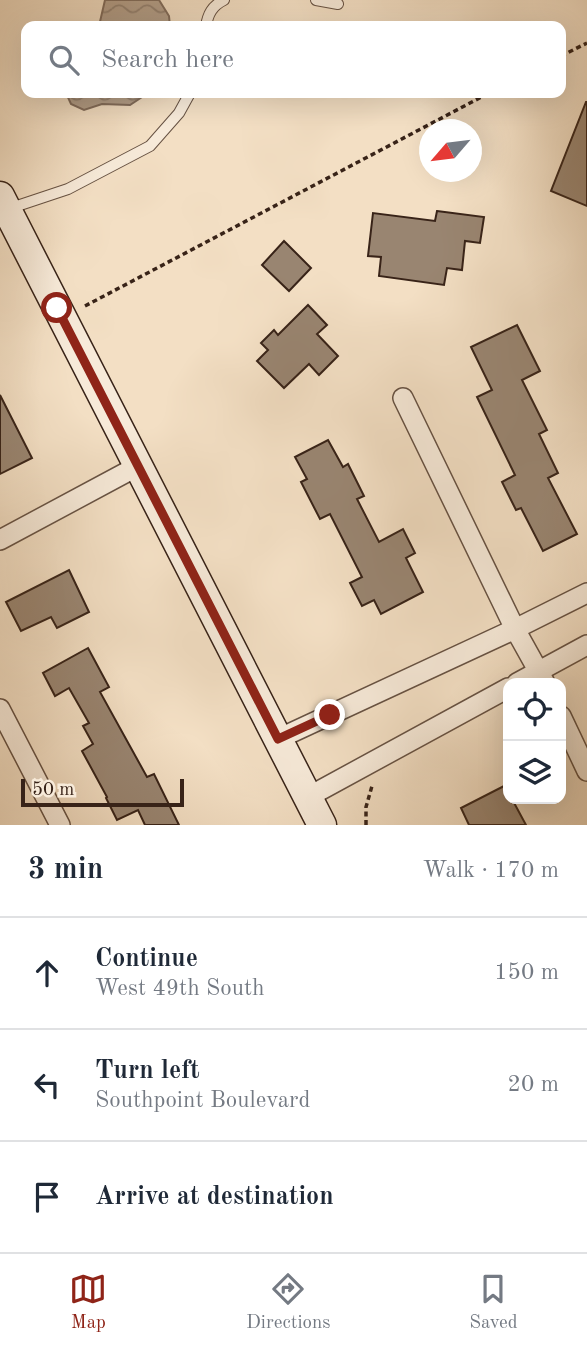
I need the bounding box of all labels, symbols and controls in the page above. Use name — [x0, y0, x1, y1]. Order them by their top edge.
search box — [21, 21, 566, 98]
icon: search — [45, 41, 83, 79]
text: Search here — [101, 47, 234, 73]
north arrow — [419, 119, 482, 182]
route start — [41, 292, 72, 323]
map controls — [503, 678, 566, 804]
button: locate — [503, 678, 566, 741]
route end — [314, 699, 345, 730]
button: layers — [503, 741, 566, 804]
scale bar — [21, 776, 184, 808]
text: 50 m — [32, 781, 74, 800]
text: 3 min — [28, 855, 103, 885]
text: Walk · 170 m — [423, 859, 559, 882]
text: Continue — [95, 946, 198, 972]
icon: ahead — [28, 954, 66, 992]
text: 150 m — [494, 961, 559, 984]
text: West 49th South — [95, 977, 265, 1000]
text: Turn left — [95, 1058, 200, 1084]
icon: left — [28, 1066, 66, 1104]
text: 20 m — [508, 1073, 559, 1096]
text: Southpoint Boulevard — [95, 1089, 311, 1112]
icon: arrive — [28, 1178, 66, 1216]
text: Arrive at destination — [95, 1184, 334, 1210]
tab: Map — [69, 1270, 107, 1335]
tab: Directions — [246, 1270, 331, 1335]
tab: Saved — [469, 1270, 518, 1335]

